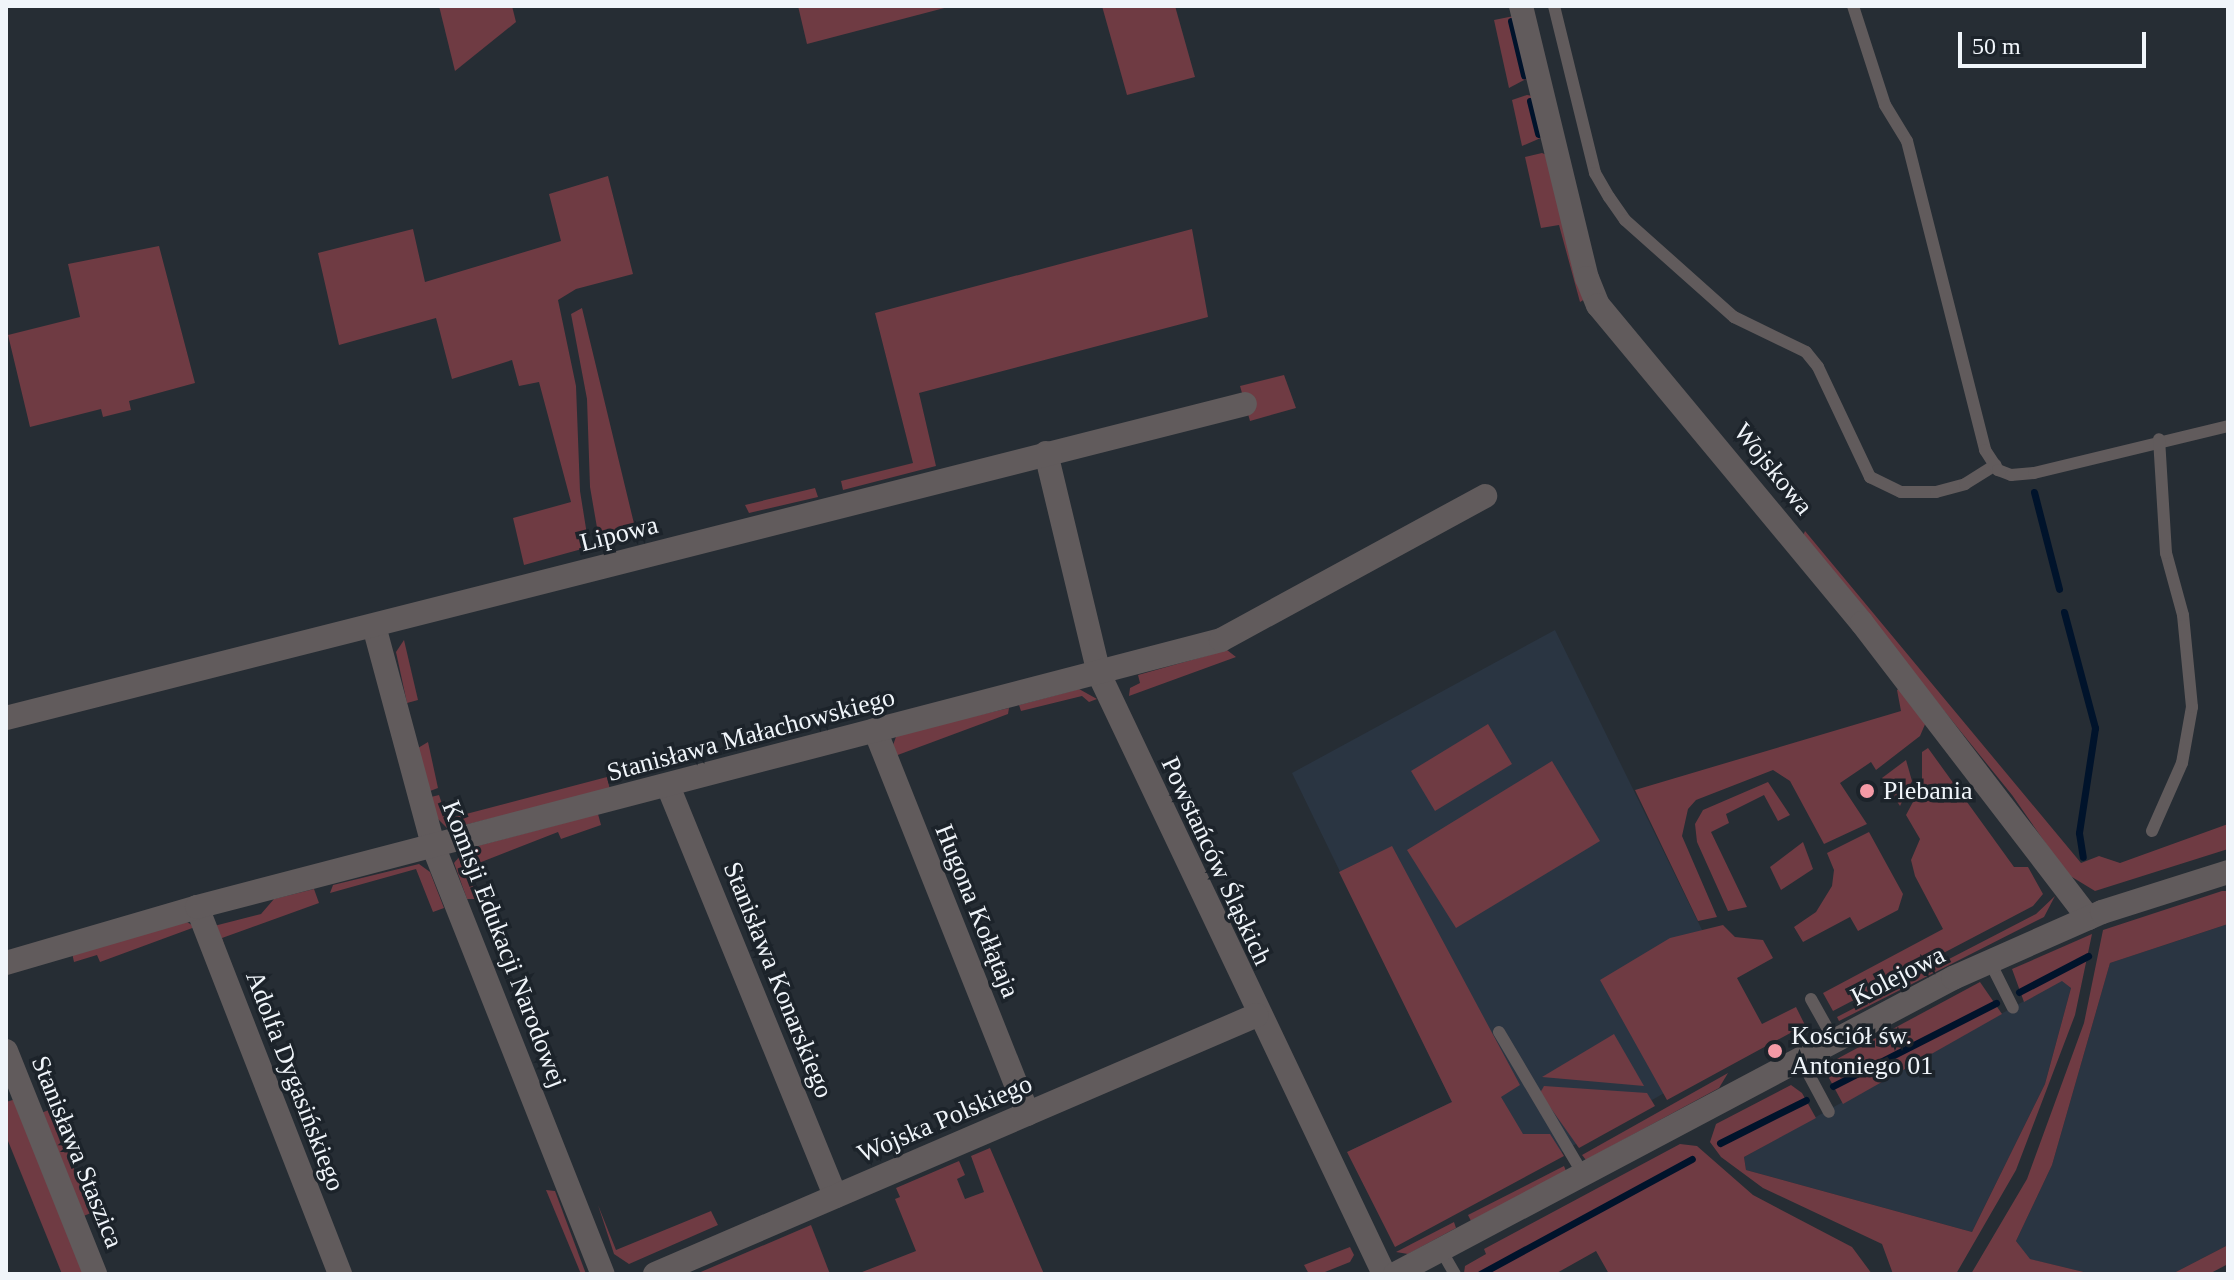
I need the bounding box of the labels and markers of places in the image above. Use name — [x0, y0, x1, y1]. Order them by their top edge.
place label: Plebania — [1883, 775, 1973, 807]
marker: Plebania — [1858, 782, 1876, 800]
place label: Kościół św. Antoniego 01 — [1791, 1020, 1933, 1082]
marker: Kościół św. Antoniego 01 — [1766, 1042, 1784, 1060]

